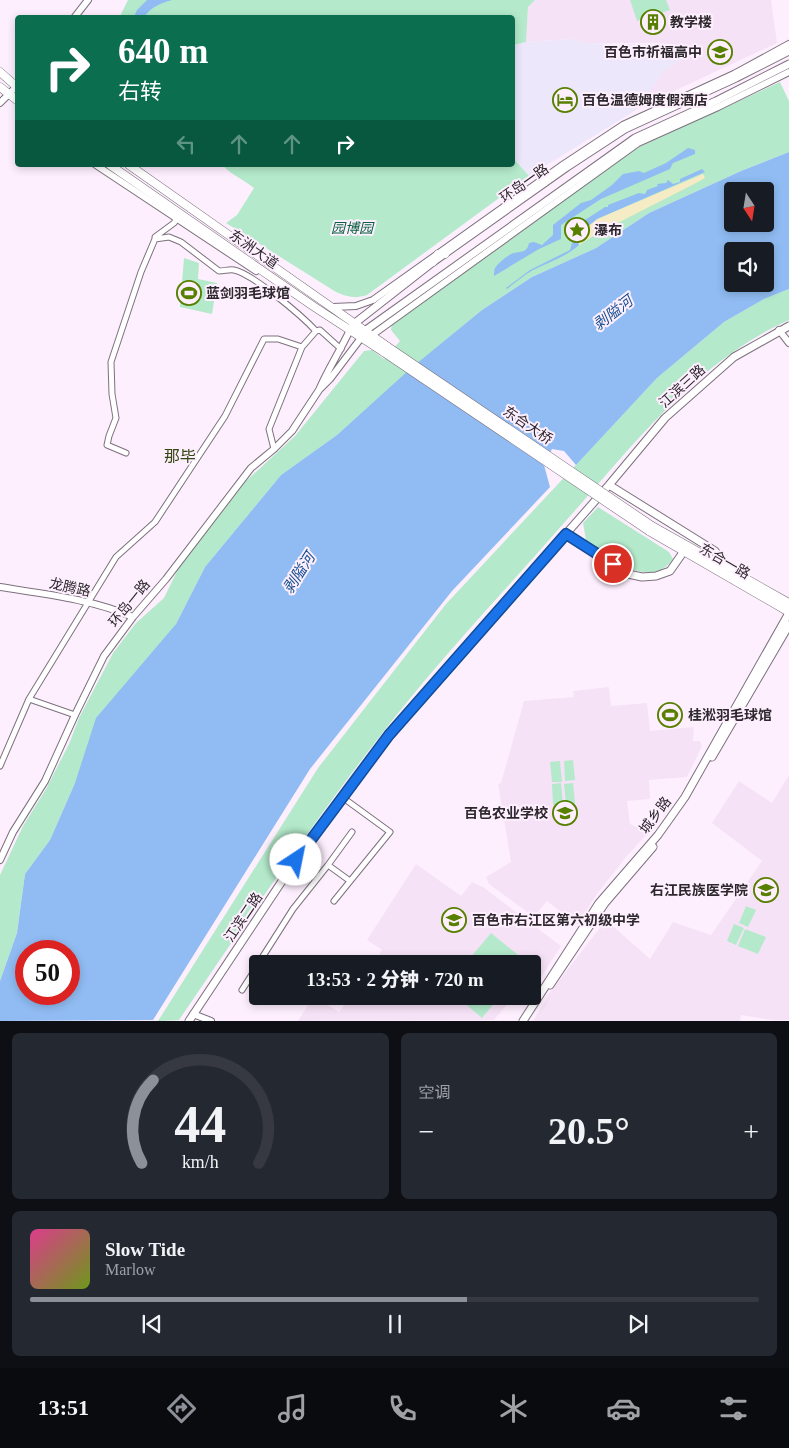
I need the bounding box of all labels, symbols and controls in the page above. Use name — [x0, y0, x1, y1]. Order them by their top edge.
building icon: 教学楼 — [640, 9, 666, 35]
place label: 教学楼 — [670, 15, 712, 30]
text: 640 m — [118, 32, 208, 71]
icon: right — [35, 35, 100, 100]
school or university icon: 百色市祈福高中 — [707, 39, 733, 65]
place label: 百色市祈福高中 — [604, 44, 702, 60]
text: 右转 — [118, 79, 162, 104]
hotel icon: 百色温德姆度假酒店 — [552, 87, 578, 113]
place label: 百色温德姆度假酒店 — [582, 92, 708, 108]
icon: left — [172, 130, 200, 158]
icon: ahead — [225, 130, 253, 158]
icon: ahead — [278, 130, 306, 158]
icon: right — [331, 130, 359, 158]
street label: 环岛一路 — [497, 161, 552, 206]
north arrow — [724, 182, 774, 232]
map controls — [724, 182, 774, 292]
place icon: 瀑布 — [564, 217, 590, 243]
park label: 园博园 — [331, 221, 375, 236]
place label: 瀑布 — [594, 223, 622, 238]
street label: 东洲大道 — [226, 226, 282, 272]
button: sound — [724, 242, 774, 292]
sports icon: 蓝剑羽毛球馆 — [176, 280, 202, 306]
place label: 蓝剑羽毛球馆 — [206, 286, 290, 301]
water label: 剥隘河 — [590, 291, 638, 333]
street label: 江滨三路 — [657, 362, 708, 411]
street label: 东合大桥 — [500, 404, 555, 447]
district label: 那毕 — [164, 448, 196, 465]
street label: 东合一路 — [697, 541, 753, 582]
pin — [592, 543, 634, 585]
water label: 剥隘河 — [280, 547, 320, 596]
icon: arrive — [599, 550, 627, 578]
street label: 龙腾路 — [48, 575, 92, 599]
street label: 环岛一路 — [106, 577, 153, 630]
sports icon: 桂淞羽毛球馆 — [657, 702, 683, 728]
place label: 桂淞羽毛球馆 — [688, 707, 772, 723]
street label: 城乡路 — [637, 794, 674, 837]
school or university icon: 百色农业学校 — [552, 800, 578, 826]
place label: 百色农业学校 — [464, 805, 548, 821]
position arrow — [269, 833, 321, 885]
school or university icon: 右江民族医学院 — [753, 877, 779, 903]
place label: 右江民族医学院 — [650, 883, 748, 898]
street label: 江滨二路 — [222, 890, 265, 945]
school or university icon: 百色市右江区第六初级中学 — [441, 907, 467, 933]
place label: 百色市右江区第六初级中学 — [472, 912, 640, 928]
speed limit sign: 50 — [15, 940, 80, 1005]
text: 13:53 · 2 分钟 · 720 m — [306, 969, 484, 990]
text: 空调 — [419, 1084, 451, 1101]
text: 44 — [174, 1096, 226, 1153]
text: 20.5° — [548, 1110, 630, 1152]
text: − — [419, 1116, 434, 1147]
text: + — [743, 1116, 759, 1147]
text: km/h — [182, 1152, 219, 1172]
text: Slow Tide — [105, 1239, 185, 1260]
text: Marlow — [105, 1261, 156, 1278]
icon: previous — [138, 1310, 166, 1338]
icon: pause — [381, 1310, 409, 1338]
icon: next — [624, 1310, 652, 1338]
icon: directions — [164, 1391, 199, 1426]
icon: music — [275, 1391, 310, 1426]
icon: phone — [385, 1391, 420, 1426]
icon: climate — [496, 1391, 531, 1426]
icon: car — [606, 1391, 641, 1426]
icon: filters — [716, 1391, 751, 1426]
text: 13:51 — [38, 1395, 89, 1420]

